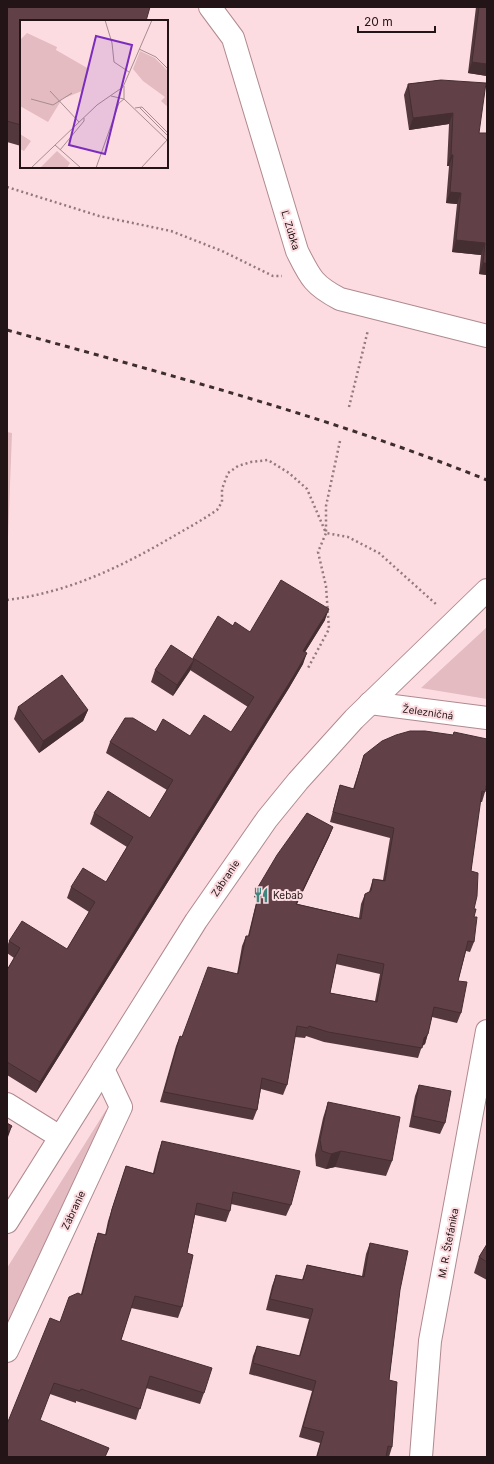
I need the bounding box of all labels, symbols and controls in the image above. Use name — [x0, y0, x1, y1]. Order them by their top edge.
scale bar — [358, 8, 435, 34]
text: 20 m — [364, 14, 393, 29]
inset map — [20, 20, 168, 168]
street label: Ľ. Zúbka — [279, 209, 303, 251]
street label: Železničná — [402, 701, 454, 722]
street label: Zábranie — [208, 857, 242, 899]
restaurant icon: Kebab — [252, 886, 270, 904]
place label: Kebab — [273, 889, 303, 901]
street label: Zábranie — [59, 1188, 87, 1231]
street label: M. R. Štefánika — [435, 1207, 461, 1279]

